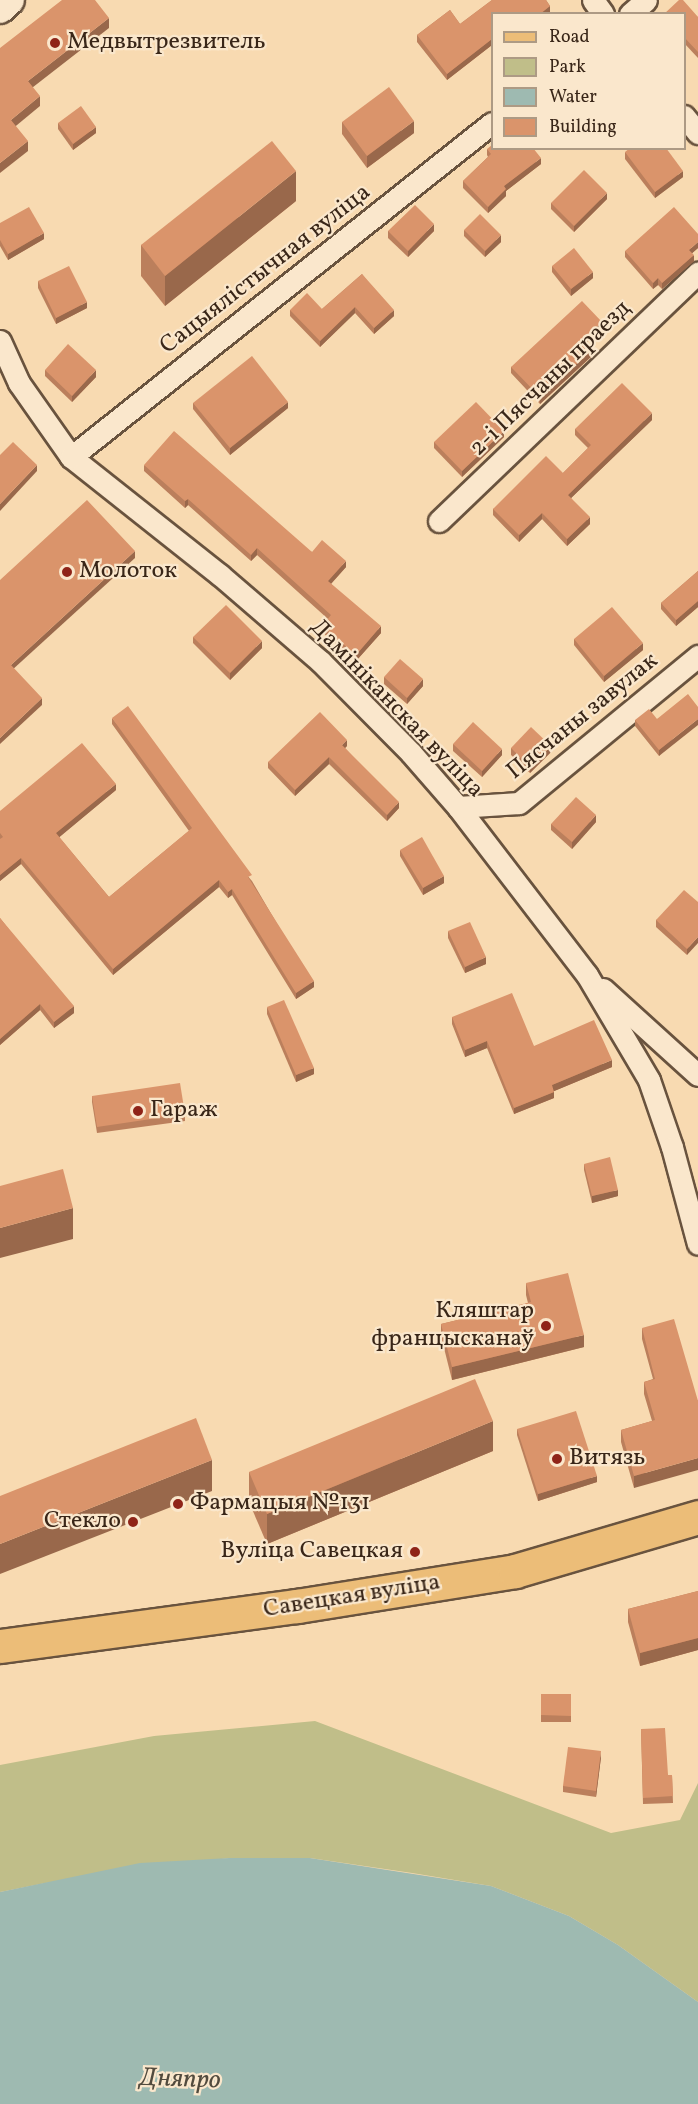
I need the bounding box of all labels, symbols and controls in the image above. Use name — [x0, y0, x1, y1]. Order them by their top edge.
legend — [491, 12, 686, 150]
text: Road — [549, 25, 590, 50]
place label: Медвытрезвитель — [67, 29, 266, 57]
marker: Медвытрезвитель — [48, 36, 62, 50]
text: Park — [549, 55, 586, 80]
text: Water — [549, 85, 597, 110]
text: Building — [549, 115, 617, 140]
street label: Сацыялістычная вуліца — [155, 179, 377, 361]
street label: 2-і Пясчаны праезд — [465, 295, 637, 463]
place label: Молоток — [79, 558, 177, 586]
marker: Молоток — [60, 565, 74, 579]
street label: Дамініканская вуліца — [303, 614, 489, 804]
street label: Пясчаны завулак — [502, 647, 664, 787]
place label: Гараж — [150, 1097, 218, 1125]
marker: Гараж — [131, 1104, 145, 1118]
place label: Кляштар францысканаў — [371, 1298, 534, 1354]
marker: Кляштар францысканаў — [539, 1319, 553, 1333]
place label: Витязь — [569, 1445, 645, 1473]
marker: Витязь — [550, 1452, 564, 1466]
place label: Фармацыя №131 — [190, 1490, 370, 1518]
marker: Фармацыя №131 — [171, 1497, 185, 1511]
place label: Стекло — [44, 1508, 121, 1536]
marker: Стекло — [126, 1515, 140, 1529]
place label: Вуліца Савецкая — [221, 1538, 403, 1566]
marker: Вуліца Савецкая — [408, 1545, 422, 1559]
street label: Савецкая вуліца — [261, 1569, 443, 1625]
water label: Дняпро — [139, 2063, 221, 2097]

